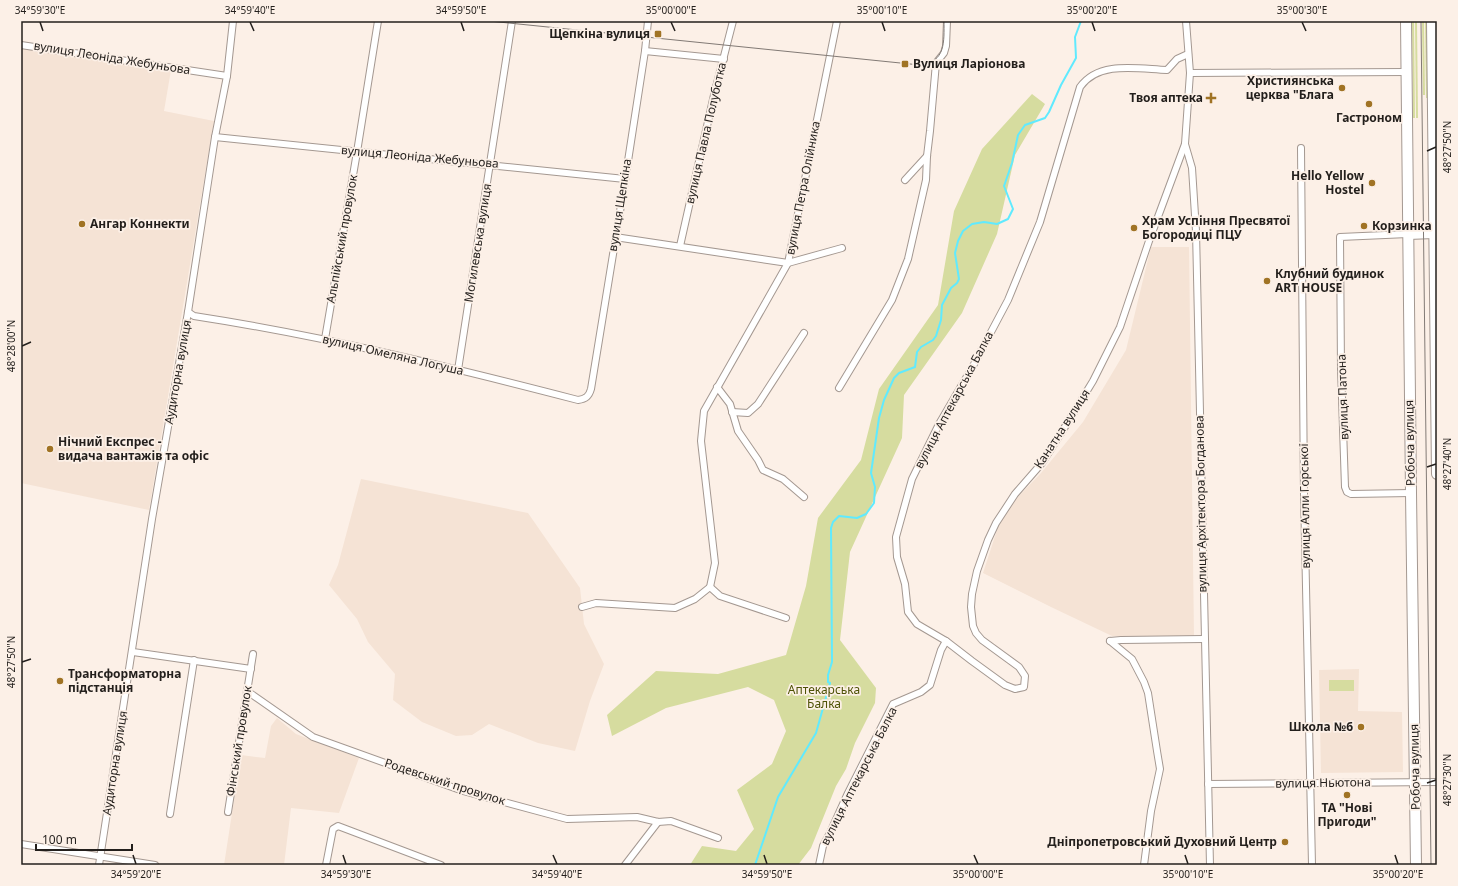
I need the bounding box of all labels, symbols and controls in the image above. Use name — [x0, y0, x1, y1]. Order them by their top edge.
text: 34°59'30"E — [15, 3, 65, 17]
text: 34°59'40"E — [225, 3, 275, 17]
text: 34°59'50"E — [436, 3, 486, 17]
text: 35°00'00"E — [646, 3, 696, 17]
text: 35°00'10"E — [857, 3, 907, 17]
text: 35°00'20"E — [1067, 3, 1117, 17]
text: 35°00'30"E — [1277, 3, 1327, 17]
place label: Щепкіна вулиця — [549, 25, 650, 42]
marker: Щепкіна вулиця — [653, 29, 663, 39]
street label: вулиця Леоніда Жебуньова — [33, 37, 192, 78]
place label: Вулиця Ларіонова — [913, 55, 1025, 72]
marker: Вулиця Ларіонова — [900, 59, 910, 69]
street label: вулиця Павла Полуботка — [681, 60, 730, 205]
place label: Християнська церква "Блага — [1246, 72, 1334, 103]
marker: Християнська церква "Блага — [1337, 83, 1347, 93]
place label: Твоя аптека — [1129, 89, 1203, 106]
marker: Твоя аптека — [1206, 93, 1216, 103]
marker: Гастроном — [1364, 99, 1374, 109]
place label: Гастроном — [1336, 109, 1402, 126]
street label: вулиця Петра Олійника — [781, 119, 824, 256]
text: 48°27'50"N — [1440, 121, 1454, 173]
street label: вулиця Леоніда Жебуньова — [340, 141, 500, 172]
street label: вулиця Щепкіна — [604, 157, 635, 253]
place label: Hello Yellow Hostel — [1291, 167, 1365, 198]
street label: Альпійський провулок — [322, 173, 361, 305]
marker: Hello Yellow Hostel — [1367, 178, 1377, 188]
street label: Могилевська вулиця — [460, 182, 495, 304]
place label: Храм Успіння Пресвятої Богородиці ПЦУ — [1142, 212, 1291, 243]
place label: Ангар Коннекти — [90, 215, 190, 232]
place label: Корзинка — [1372, 217, 1432, 234]
marker: Ангар Коннекти — [77, 219, 87, 229]
marker: Корзинка — [1359, 221, 1369, 231]
marker: Храм Успіння Пресвятої Богородиці ПЦУ — [1129, 223, 1139, 233]
place label: Клубний будинок ART HOUSE — [1275, 265, 1385, 296]
marker: Клубний будинок ART HOUSE — [1262, 276, 1272, 286]
street label: Аудиторна вулиця — [160, 318, 195, 425]
text: 48°28'00"N — [4, 320, 18, 372]
street label: вулиця Аптекарська Балка — [910, 328, 997, 471]
street label: вулиця Омеляна Логуша — [321, 330, 465, 379]
street label: вулиця Патона — [1333, 354, 1352, 440]
street label: Канатна вулиця — [1029, 386, 1094, 472]
street label: Робоча вулиця — [1400, 400, 1419, 486]
street label: вулиця Архітектора Богданова — [1190, 415, 1211, 593]
place label: Нічний Експрес - видача вантажів та офіс — [58, 433, 209, 464]
text: 48°27'40"N — [1440, 438, 1454, 490]
street label: вулиця Алли Горської — [1295, 443, 1314, 569]
marker: Нічний Експрес - видача вантажів та офіс — [45, 444, 55, 454]
text: 48°27'50"N — [4, 636, 18, 688]
place label: Трансформаторна підстанція — [68, 665, 181, 696]
marker: Трансформаторна підстанція — [55, 676, 65, 686]
park label: Аптекарська Балка — [788, 681, 860, 712]
street label: Фінський провулок — [221, 684, 256, 797]
street label: вулиця Аптекарська Балка — [816, 704, 901, 848]
street label: Аудиторна вулиця — [98, 709, 131, 816]
place label: Школа №6 — [1289, 718, 1353, 735]
marker: Школа №6 — [1356, 722, 1366, 732]
street label: Робоча вулиця — [1405, 724, 1424, 810]
street label: Родевський провулок — [383, 754, 508, 809]
text: 48°27'30"N — [1440, 754, 1454, 806]
street label: вулиця Ньютона — [1275, 773, 1371, 792]
marker: ТА "Нові Пригоди" — [1342, 790, 1352, 800]
place label: ТА "Нові Пригоди" — [1317, 799, 1377, 830]
scale bar — [36, 826, 132, 852]
text: 100 m — [42, 831, 77, 848]
place label: Дніпропетровський Духовний Центр — [1047, 833, 1277, 850]
marker: Дніпропетровський Духовний Центр — [1280, 837, 1290, 847]
text: 34°59'20"E — [111, 867, 161, 881]
text: 34°59'30"E — [321, 867, 371, 881]
text: 34°59'40"E — [532, 867, 582, 881]
text: 34°59'50"E — [742, 867, 792, 881]
text: 35°00'00"E — [953, 867, 1003, 881]
text: 35°00'10"E — [1163, 867, 1213, 881]
text: 35°00'20"E — [1373, 867, 1423, 881]

